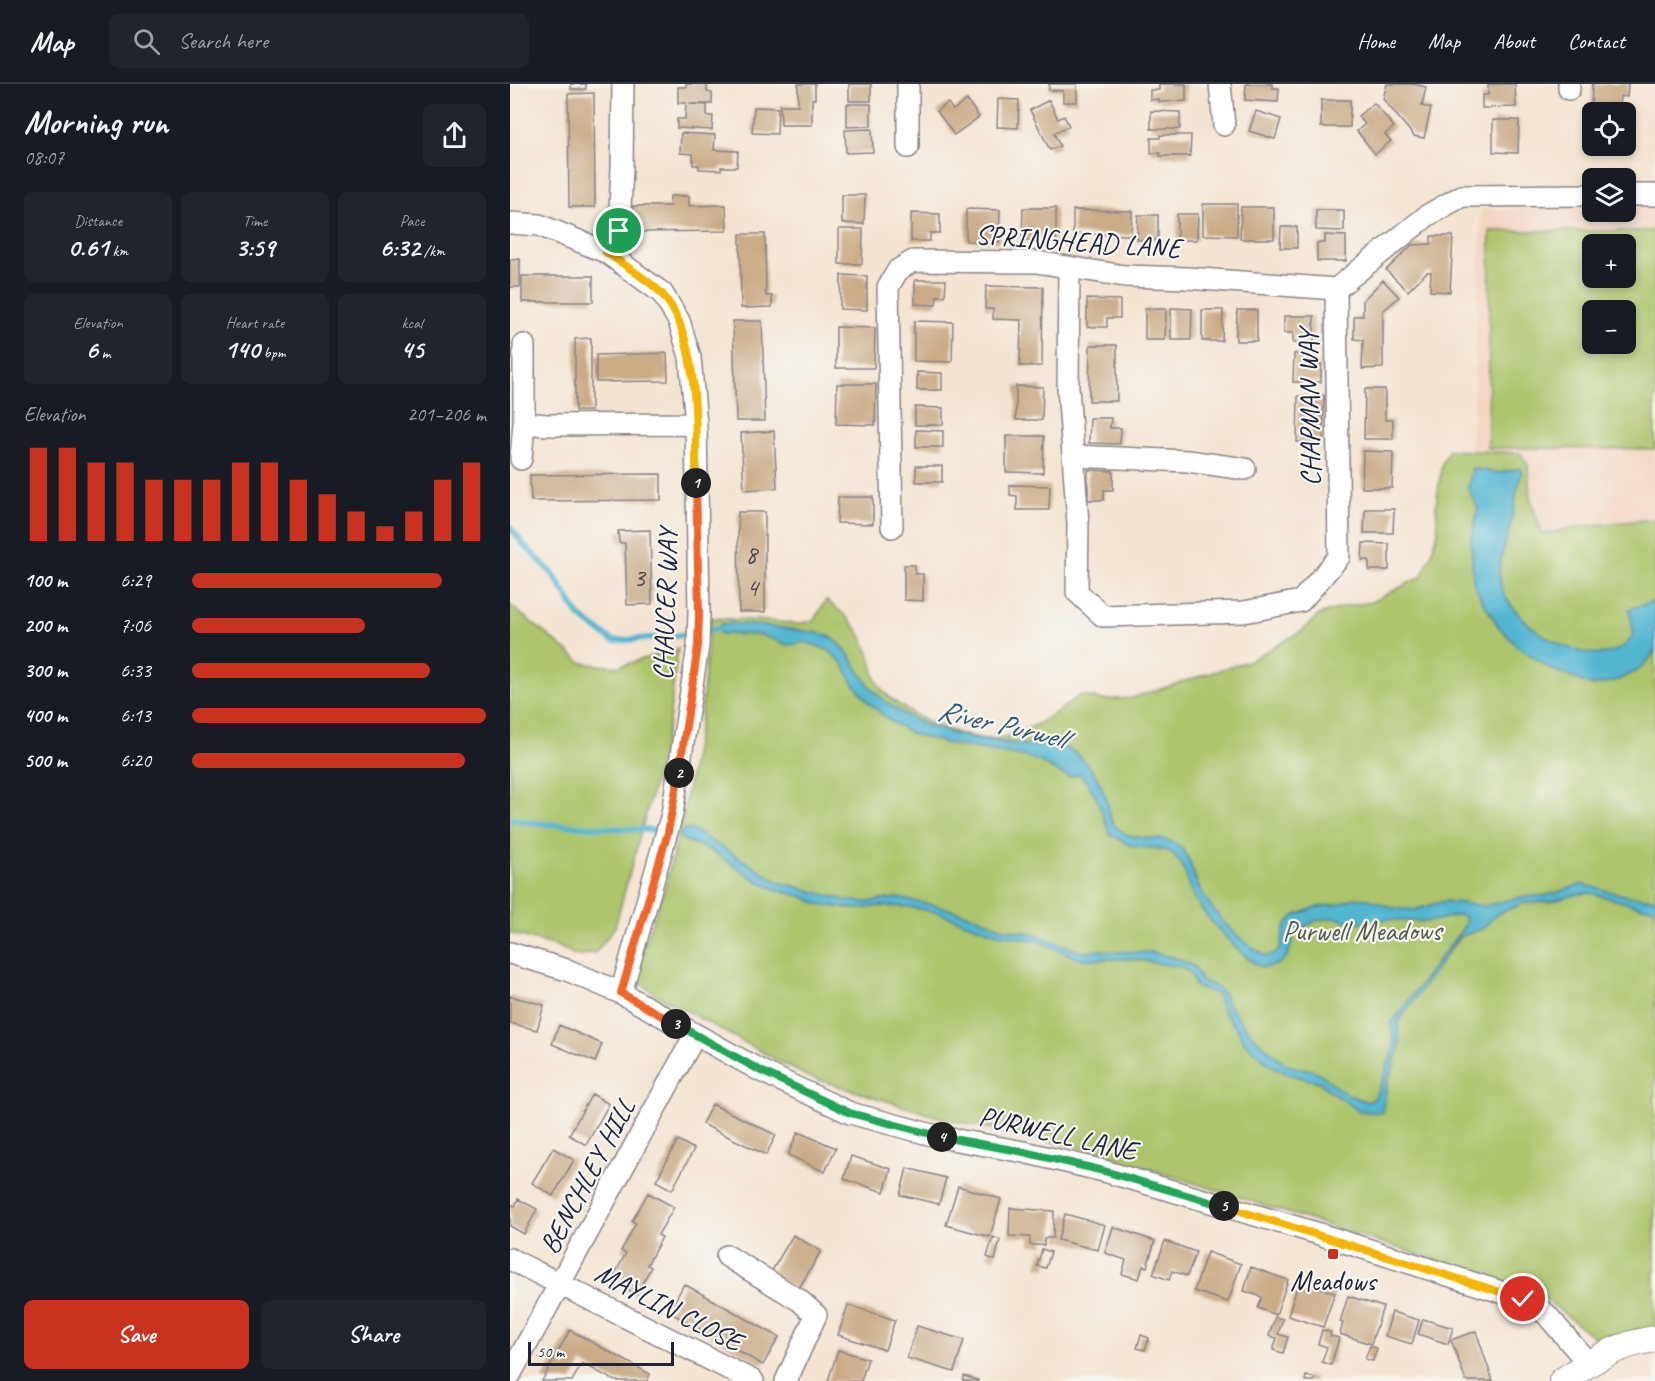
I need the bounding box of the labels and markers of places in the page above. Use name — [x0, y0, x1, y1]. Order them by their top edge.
pin — [593, 205, 644, 256]
pin: 1 — [681, 468, 711, 498]
pin: 2 — [664, 758, 694, 788]
pin: 3 — [661, 1009, 691, 1039]
pin: 4 — [927, 1122, 957, 1152]
pin: 5 — [1209, 1191, 1239, 1221]
marker: Meadows — [1326, 1247, 1340, 1261]
place label: Meadows — [1290, 1263, 1378, 1298]
pin — [1497, 1273, 1548, 1324]

